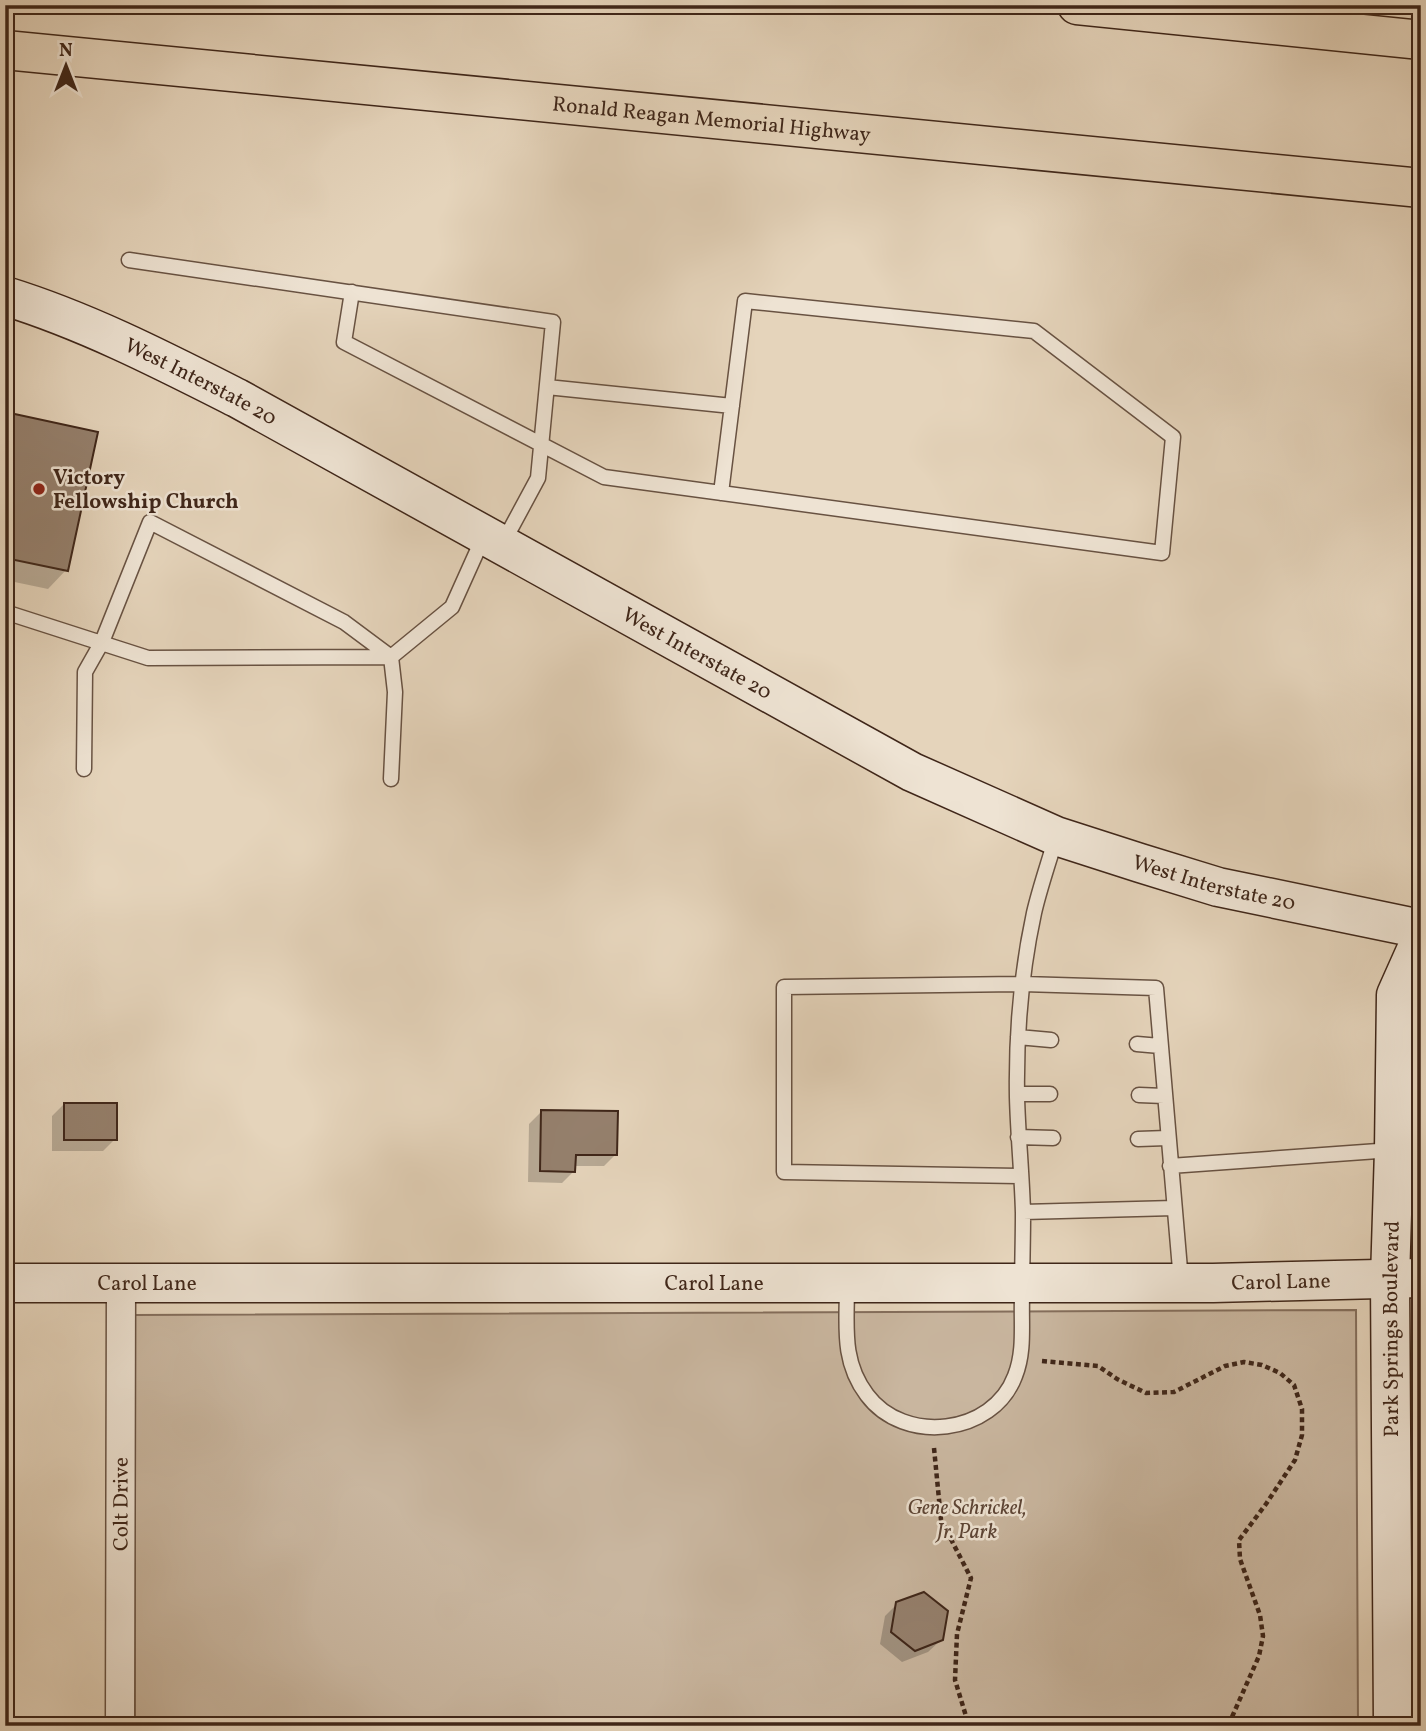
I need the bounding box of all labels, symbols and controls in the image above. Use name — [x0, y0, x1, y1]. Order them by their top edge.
north arrow — [32, 32, 102, 102]
text: N — [59, 38, 73, 64]
street label: Ronald Reagan Memorial Highway — [551, 90, 873, 150]
street label: West Interstate 20 — [119, 332, 282, 433]
place label: Victory Fellowship Church — [53, 464, 239, 517]
marker: Victory Fellowship Church — [31, 481, 47, 497]
street label: West Interstate 20 — [616, 601, 777, 708]
street label: West Interstate 20 — [1129, 849, 1298, 919]
street label: Park Springs Boulevard — [1377, 1220, 1408, 1438]
street label: Carol Lane — [1231, 1267, 1331, 1299]
street label: Carol Lane — [97, 1270, 197, 1299]
street label: Carol Lane — [664, 1270, 764, 1299]
street label: Colt Drive — [107, 1457, 137, 1551]
park label: Gene Schrickel, Jr. Park — [907, 1494, 1027, 1547]

